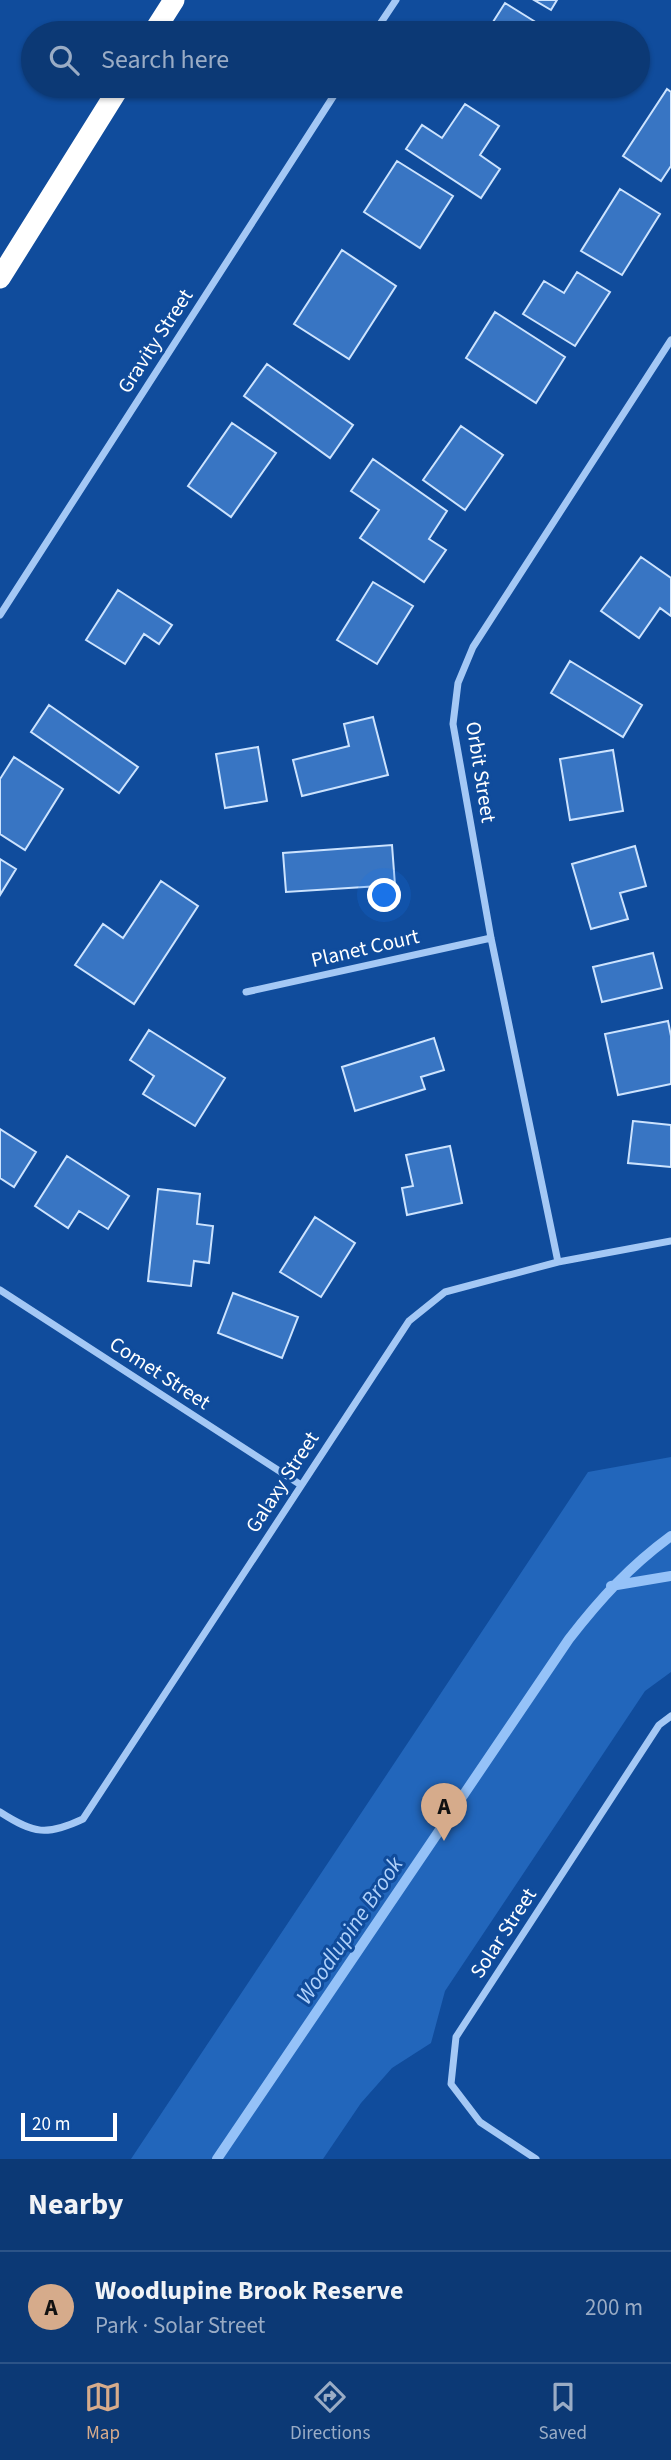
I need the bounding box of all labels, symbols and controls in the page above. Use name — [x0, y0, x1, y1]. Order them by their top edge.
search box — [21, 21, 650, 98]
icon: search — [45, 41, 83, 79]
text: Search here — [101, 41, 229, 78]
street label: Gravity Street — [110, 283, 200, 399]
street label: Orbit Street — [458, 719, 504, 825]
your location — [367, 878, 401, 912]
street label: Planet Court — [308, 921, 422, 975]
street label: Comet Street — [104, 1329, 216, 1417]
street label: Galaxy Street — [238, 1425, 326, 1539]
pin: A — [421, 1783, 467, 1841]
water label: Woodlupine Brook — [288, 1849, 412, 2011]
street label: Solar Street — [462, 1882, 544, 1984]
scale bar — [21, 2110, 117, 2142]
text: 20 m — [32, 2111, 70, 2138]
text: Nearby — [28, 2183, 123, 2226]
text: Woodlupine Brook Reserve — [95, 2272, 403, 2309]
text: A — [44, 2291, 58, 2324]
text: 200 m — [585, 2291, 643, 2324]
text: Park · Solar Street — [95, 2309, 265, 2342]
tab: Map — [84, 2378, 122, 2447]
tab: Directions — [290, 2378, 370, 2447]
tab: Saved — [538, 2378, 587, 2447]

